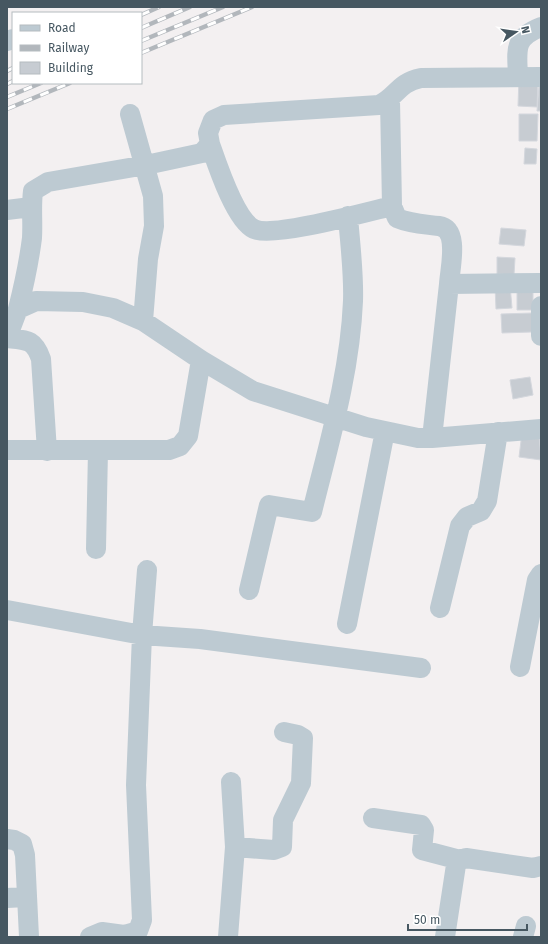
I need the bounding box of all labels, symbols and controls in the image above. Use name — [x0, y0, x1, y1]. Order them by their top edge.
legend — [12, 12, 142, 84]
north arrow — [496, 12, 536, 52]
text: Road — [48, 21, 76, 35]
text: N — [518, 25, 532, 35]
text: Railway — [48, 41, 89, 55]
text: Building — [48, 61, 94, 75]
scale bar — [408, 906, 527, 932]
text: 50 m — [414, 913, 440, 927]

